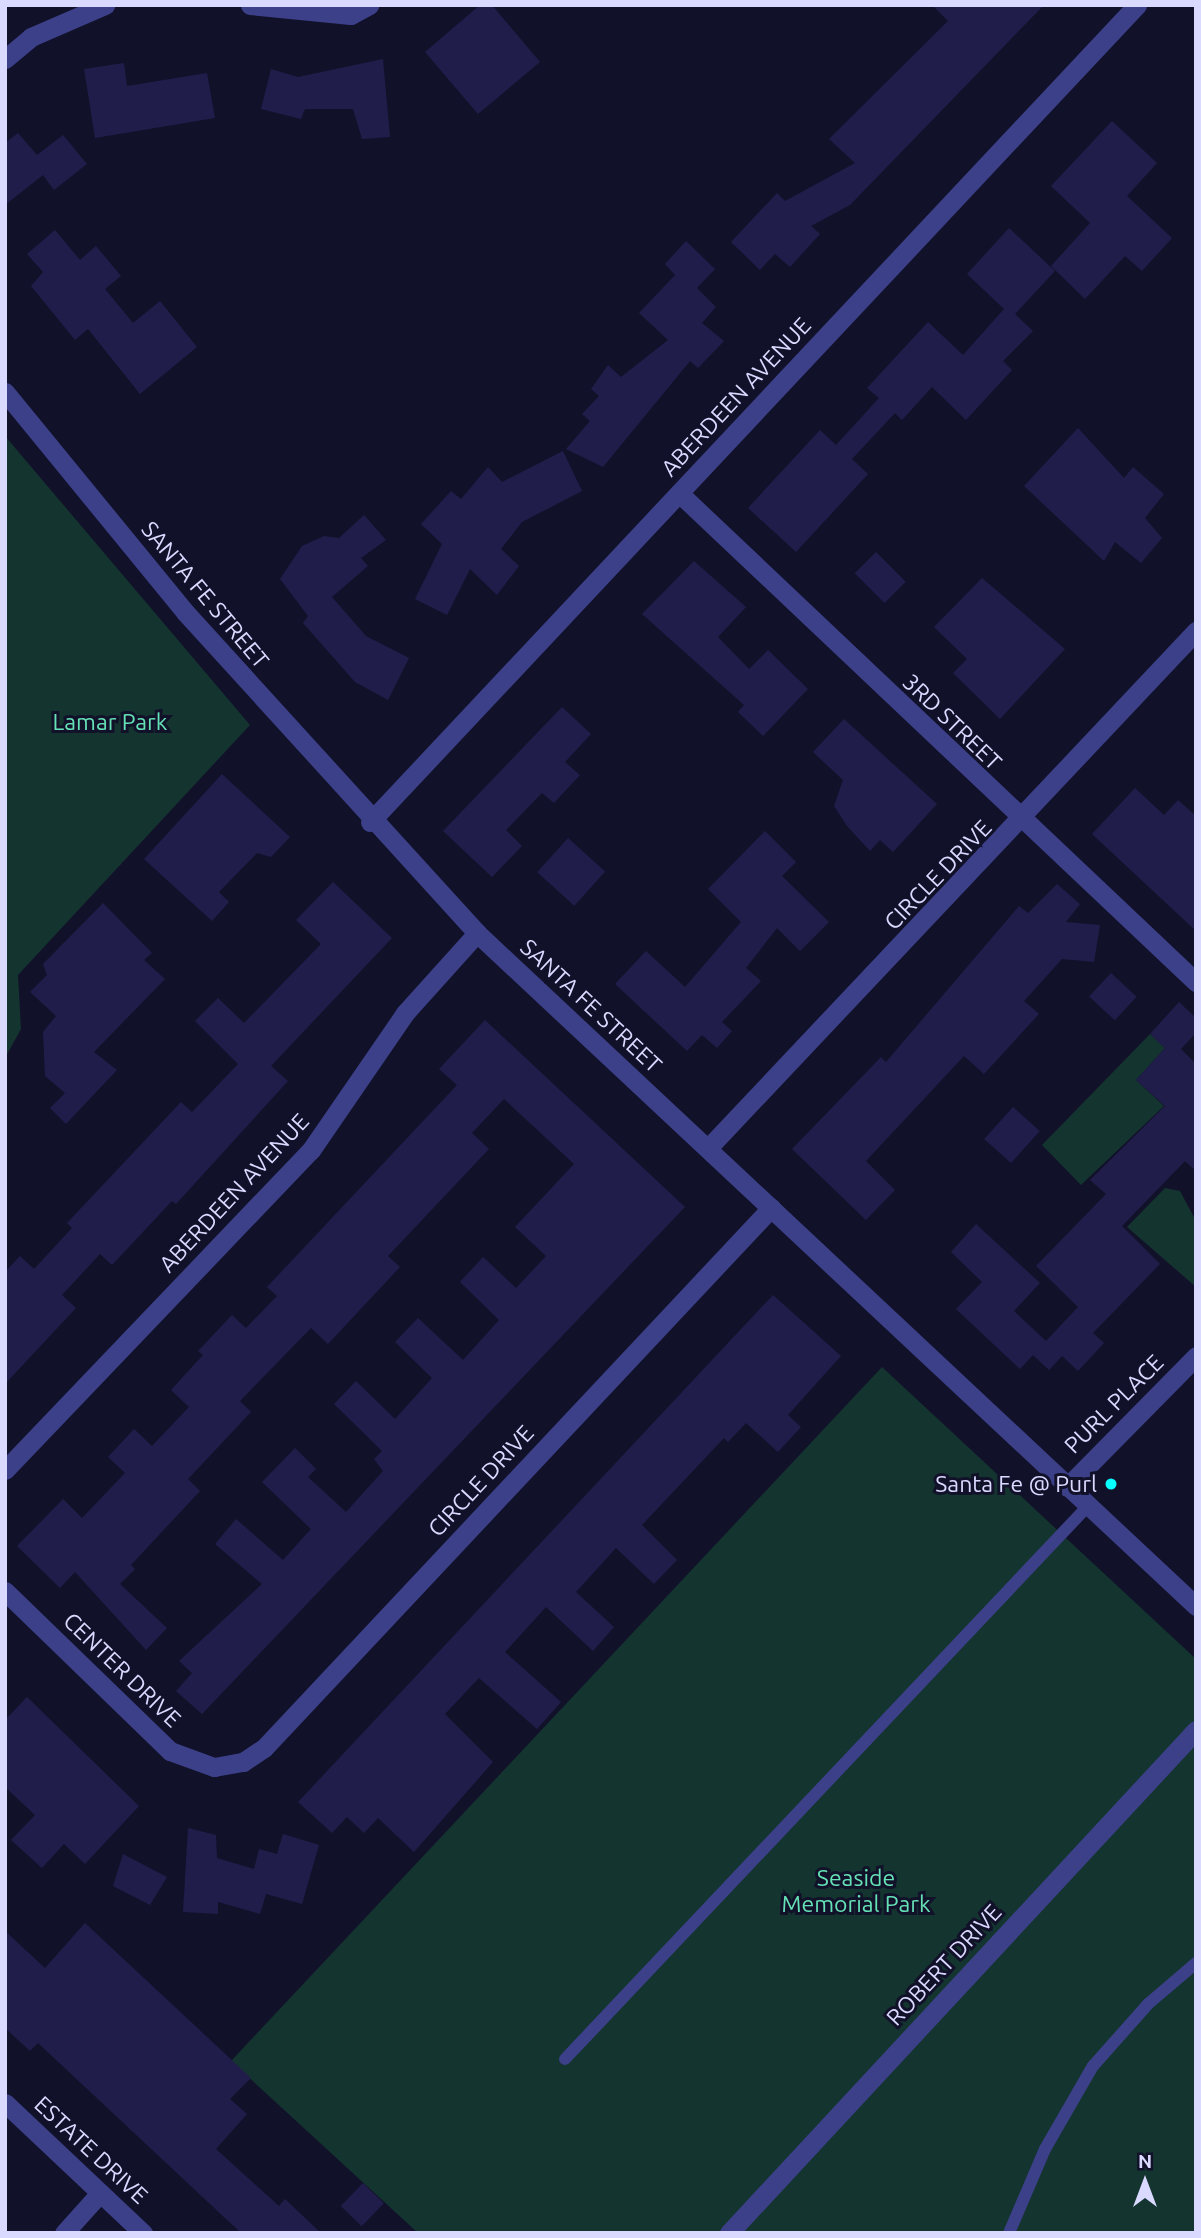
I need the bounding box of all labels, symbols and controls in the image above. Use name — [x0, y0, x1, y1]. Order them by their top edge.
street label: ABERDEEN AVENUE — [655, 312, 817, 482]
street label: SANTA FE STREET — [136, 516, 274, 674]
street label: 3RD STREET — [897, 668, 1007, 776]
park label: Lamar Park — [53, 708, 167, 736]
street label: CIRCLE DRIVE — [879, 814, 997, 936]
street label: SANTA FE STREET — [515, 933, 667, 1079]
street label: ABERDEEN AVENUE — [153, 1108, 315, 1278]
street label: PURL PLACE — [1059, 1349, 1169, 1459]
street label: CIRCLE DRIVE — [422, 1420, 540, 1542]
place label: Santa Fe @ Purl — [935, 1470, 1097, 1498]
marker: Santa Fe @ Purl — [1103, 1476, 1119, 1492]
street label: CENTER DRIVE — [57, 1607, 187, 1733]
park label: Seaside Memorial Park — [781, 1864, 931, 1918]
street label: ROBERT DRIVE — [881, 1899, 1007, 2031]
street label: ESTATE DRIVE — [29, 2090, 153, 2210]
north arrow — [1110, 2147, 1180, 2217]
text: N — [1138, 2150, 1152, 2172]

